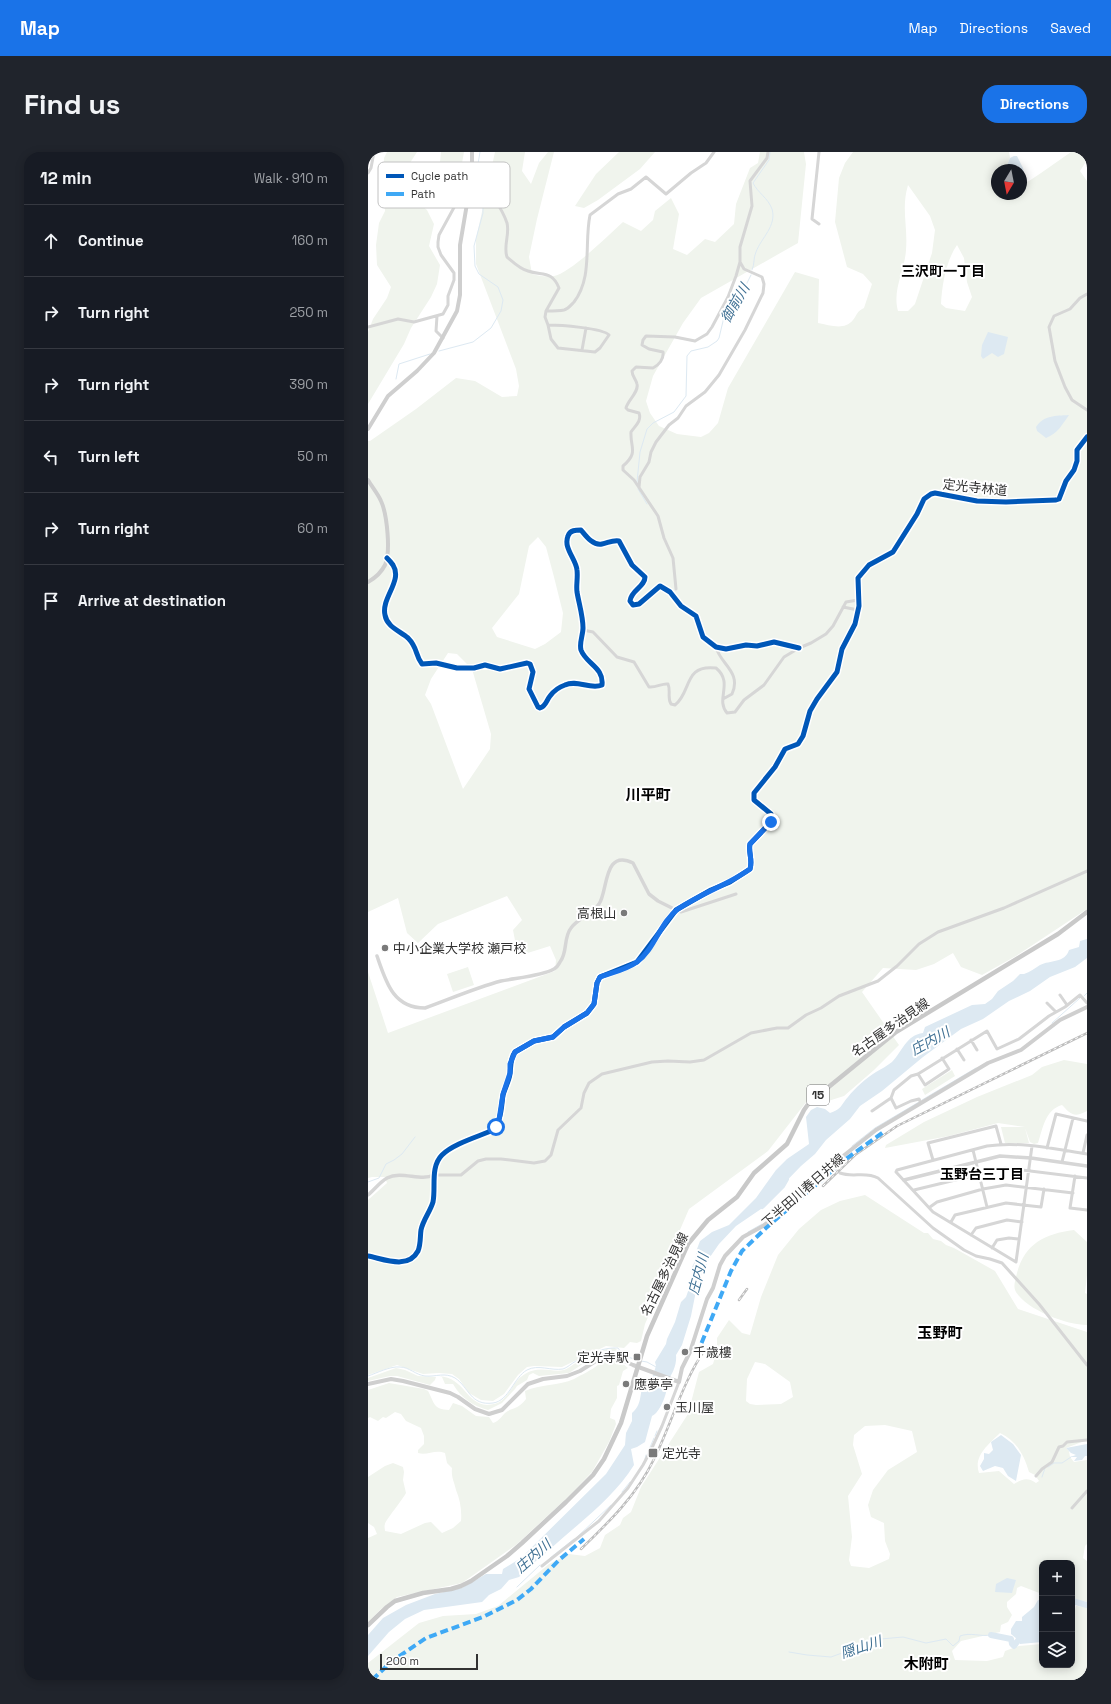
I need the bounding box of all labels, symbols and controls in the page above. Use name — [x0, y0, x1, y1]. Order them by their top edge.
text: Map — [20, 16, 60, 41]
text: Map — [908, 19, 938, 37]
text: Directions — [960, 19, 1028, 37]
text: Saved — [1050, 19, 1091, 37]
button: Directions — [982, 85, 1087, 123]
text: Find us — [24, 86, 121, 122]
legend — [378, 162, 510, 208]
north arrow — [991, 164, 1027, 200]
text: 12 min — [40, 167, 92, 189]
text: Cycle path — [411, 169, 468, 183]
text: Walk · 910 m — [254, 170, 328, 187]
text: Path — [411, 187, 435, 201]
icon: ahead — [40, 230, 62, 252]
text: Continue — [78, 231, 144, 250]
text: 160 m — [292, 232, 328, 249]
district label: 三沢町一丁目 — [901, 262, 985, 280]
water label: 御前川 — [717, 279, 754, 326]
icon: right — [40, 302, 62, 324]
text: Turn right — [78, 303, 149, 322]
text: 250 m — [290, 304, 328, 321]
icon: right — [40, 374, 62, 396]
text: Turn right — [78, 375, 149, 394]
text: 390 m — [289, 376, 328, 393]
icon: left — [40, 446, 62, 468]
text: Turn left — [78, 447, 140, 466]
text: 50 m — [297, 448, 328, 465]
street label: 定光寺林道 — [942, 476, 1008, 499]
icon: right — [40, 518, 62, 540]
text: Turn right — [78, 519, 149, 538]
text: 60 m — [297, 520, 328, 537]
icon: arrive — [40, 590, 62, 612]
text: Arrive at destination — [78, 591, 226, 610]
district label: 川平町 — [625, 785, 671, 804]
route end — [762, 813, 780, 831]
place label: 高根山 — [577, 905, 616, 922]
marker: 高根山 — [619, 908, 629, 918]
place label: 中小企業大学校 瀬戸校 — [393, 940, 526, 957]
marker: 中小企業大学校 瀬戸校 — [380, 943, 390, 953]
street label: 名古屋多治見線 — [848, 994, 932, 1060]
water label: 庄内川 — [907, 1022, 954, 1059]
road number: 15 — [807, 1085, 829, 1105]
route start — [487, 1118, 505, 1136]
street label: 下半田川春日井線 — [759, 1150, 848, 1231]
district label: 玉野台三丁目 — [940, 1165, 1024, 1183]
street label: 名古屋多治見線 — [637, 1230, 692, 1319]
water label: 庄内川 — [684, 1249, 713, 1297]
district label: 玉野町 — [917, 1323, 963, 1342]
place label: 千歳樓 — [693, 1344, 732, 1361]
marker: 千歳樓 — [680, 1347, 690, 1357]
place label: 定光寺駅 — [577, 1349, 629, 1366]
marker: 定光寺駅 — [632, 1352, 642, 1362]
place label: 應夢亭 — [634, 1376, 673, 1393]
marker: 應夢亭 — [621, 1379, 631, 1389]
place label: 玉川屋 — [675, 1399, 714, 1416]
marker: 玉川屋 — [662, 1402, 672, 1412]
place label: 定光寺 — [662, 1445, 701, 1462]
marker: 定光寺 — [647, 1447, 659, 1459]
water label: 庄内川 — [511, 1534, 556, 1577]
map controls — [1039, 1560, 1075, 1668]
button: + — [1039, 1560, 1075, 1596]
button: − — [1039, 1596, 1075, 1632]
water label: 隠山川 — [838, 1631, 886, 1662]
button: layers — [1039, 1632, 1075, 1668]
scale bar — [380, 1652, 478, 1671]
text: 200 m — [386, 1654, 419, 1668]
district label: 木附町 — [903, 1654, 949, 1673]

